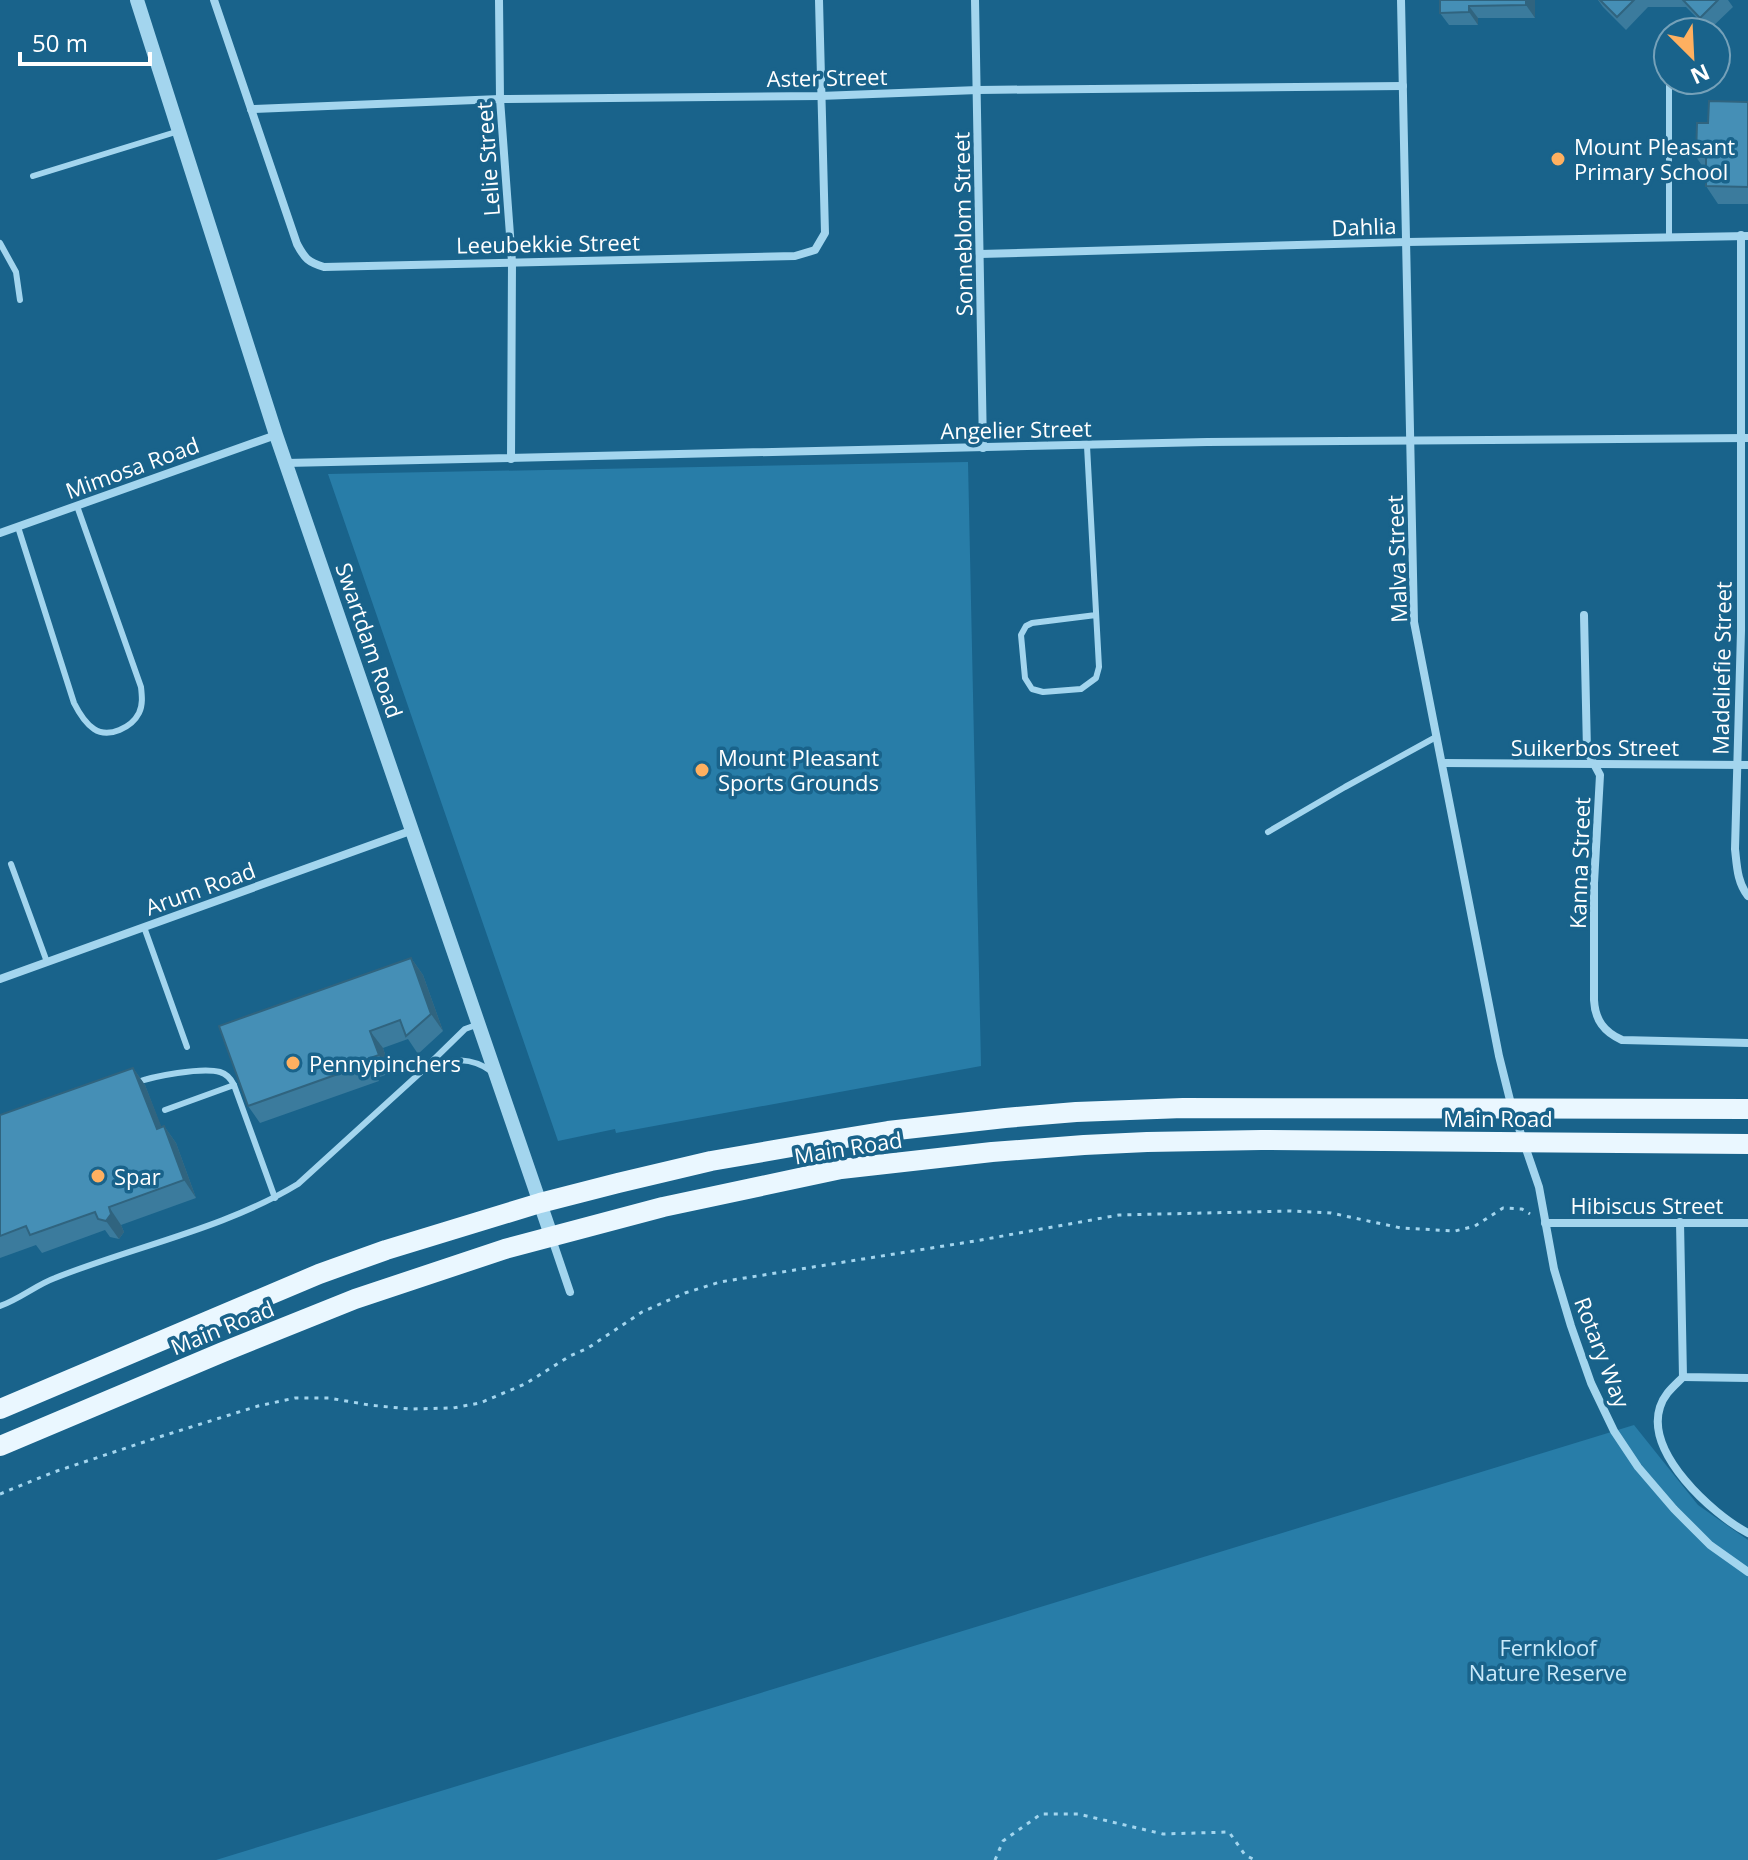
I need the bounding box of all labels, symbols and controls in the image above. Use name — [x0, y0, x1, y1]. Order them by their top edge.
scale bar — [20, 16, 150, 66]
north arrow — [1652, 16, 1732, 96]
text: 50 m — [32, 26, 88, 59]
text: N — [1686, 58, 1715, 93]
street label: Aster Street — [766, 61, 888, 93]
street label: Lelie Street — [468, 101, 506, 217]
street label: Sonneblom Street — [945, 131, 979, 316]
place label: Mount Pleasant Primary School — [1574, 131, 1735, 186]
marker: Mount Pleasant Primary School — [1549, 150, 1567, 168]
street label: Dahlia — [1331, 210, 1397, 242]
street label: Leeubekkie Street — [456, 226, 640, 260]
street label: Angelier Street — [940, 413, 1092, 445]
street label: Mimosa Road — [61, 429, 203, 505]
street label: Malva Street — [1379, 494, 1413, 623]
street label: Swartdam Road — [329, 558, 411, 722]
street label: Madeliefie Street — [1704, 581, 1738, 755]
street label: Suikerbos Street — [1511, 732, 1679, 762]
place label: Mount Pleasant Sports Grounds — [718, 742, 879, 797]
marker: Mount Pleasant Sports Grounds — [693, 761, 711, 779]
street label: Kanna Street — [1562, 796, 1596, 930]
street label: Arum Road — [141, 854, 259, 922]
place label: Pennypinchers — [309, 1048, 461, 1078]
marker: Pennypinchers — [284, 1054, 302, 1072]
street label: Main Road — [1443, 1103, 1553, 1133]
street label: Main Road — [792, 1124, 904, 1170]
place label: Spar — [114, 1161, 161, 1191]
marker: Spar — [89, 1167, 107, 1185]
street label: Hibiscus Street — [1571, 1190, 1724, 1220]
street label: Rotary Way — [1568, 1292, 1638, 1413]
street label: Main Road — [166, 1293, 278, 1361]
park label: Fernkloof Nature Reserve — [1469, 1632, 1627, 1687]

